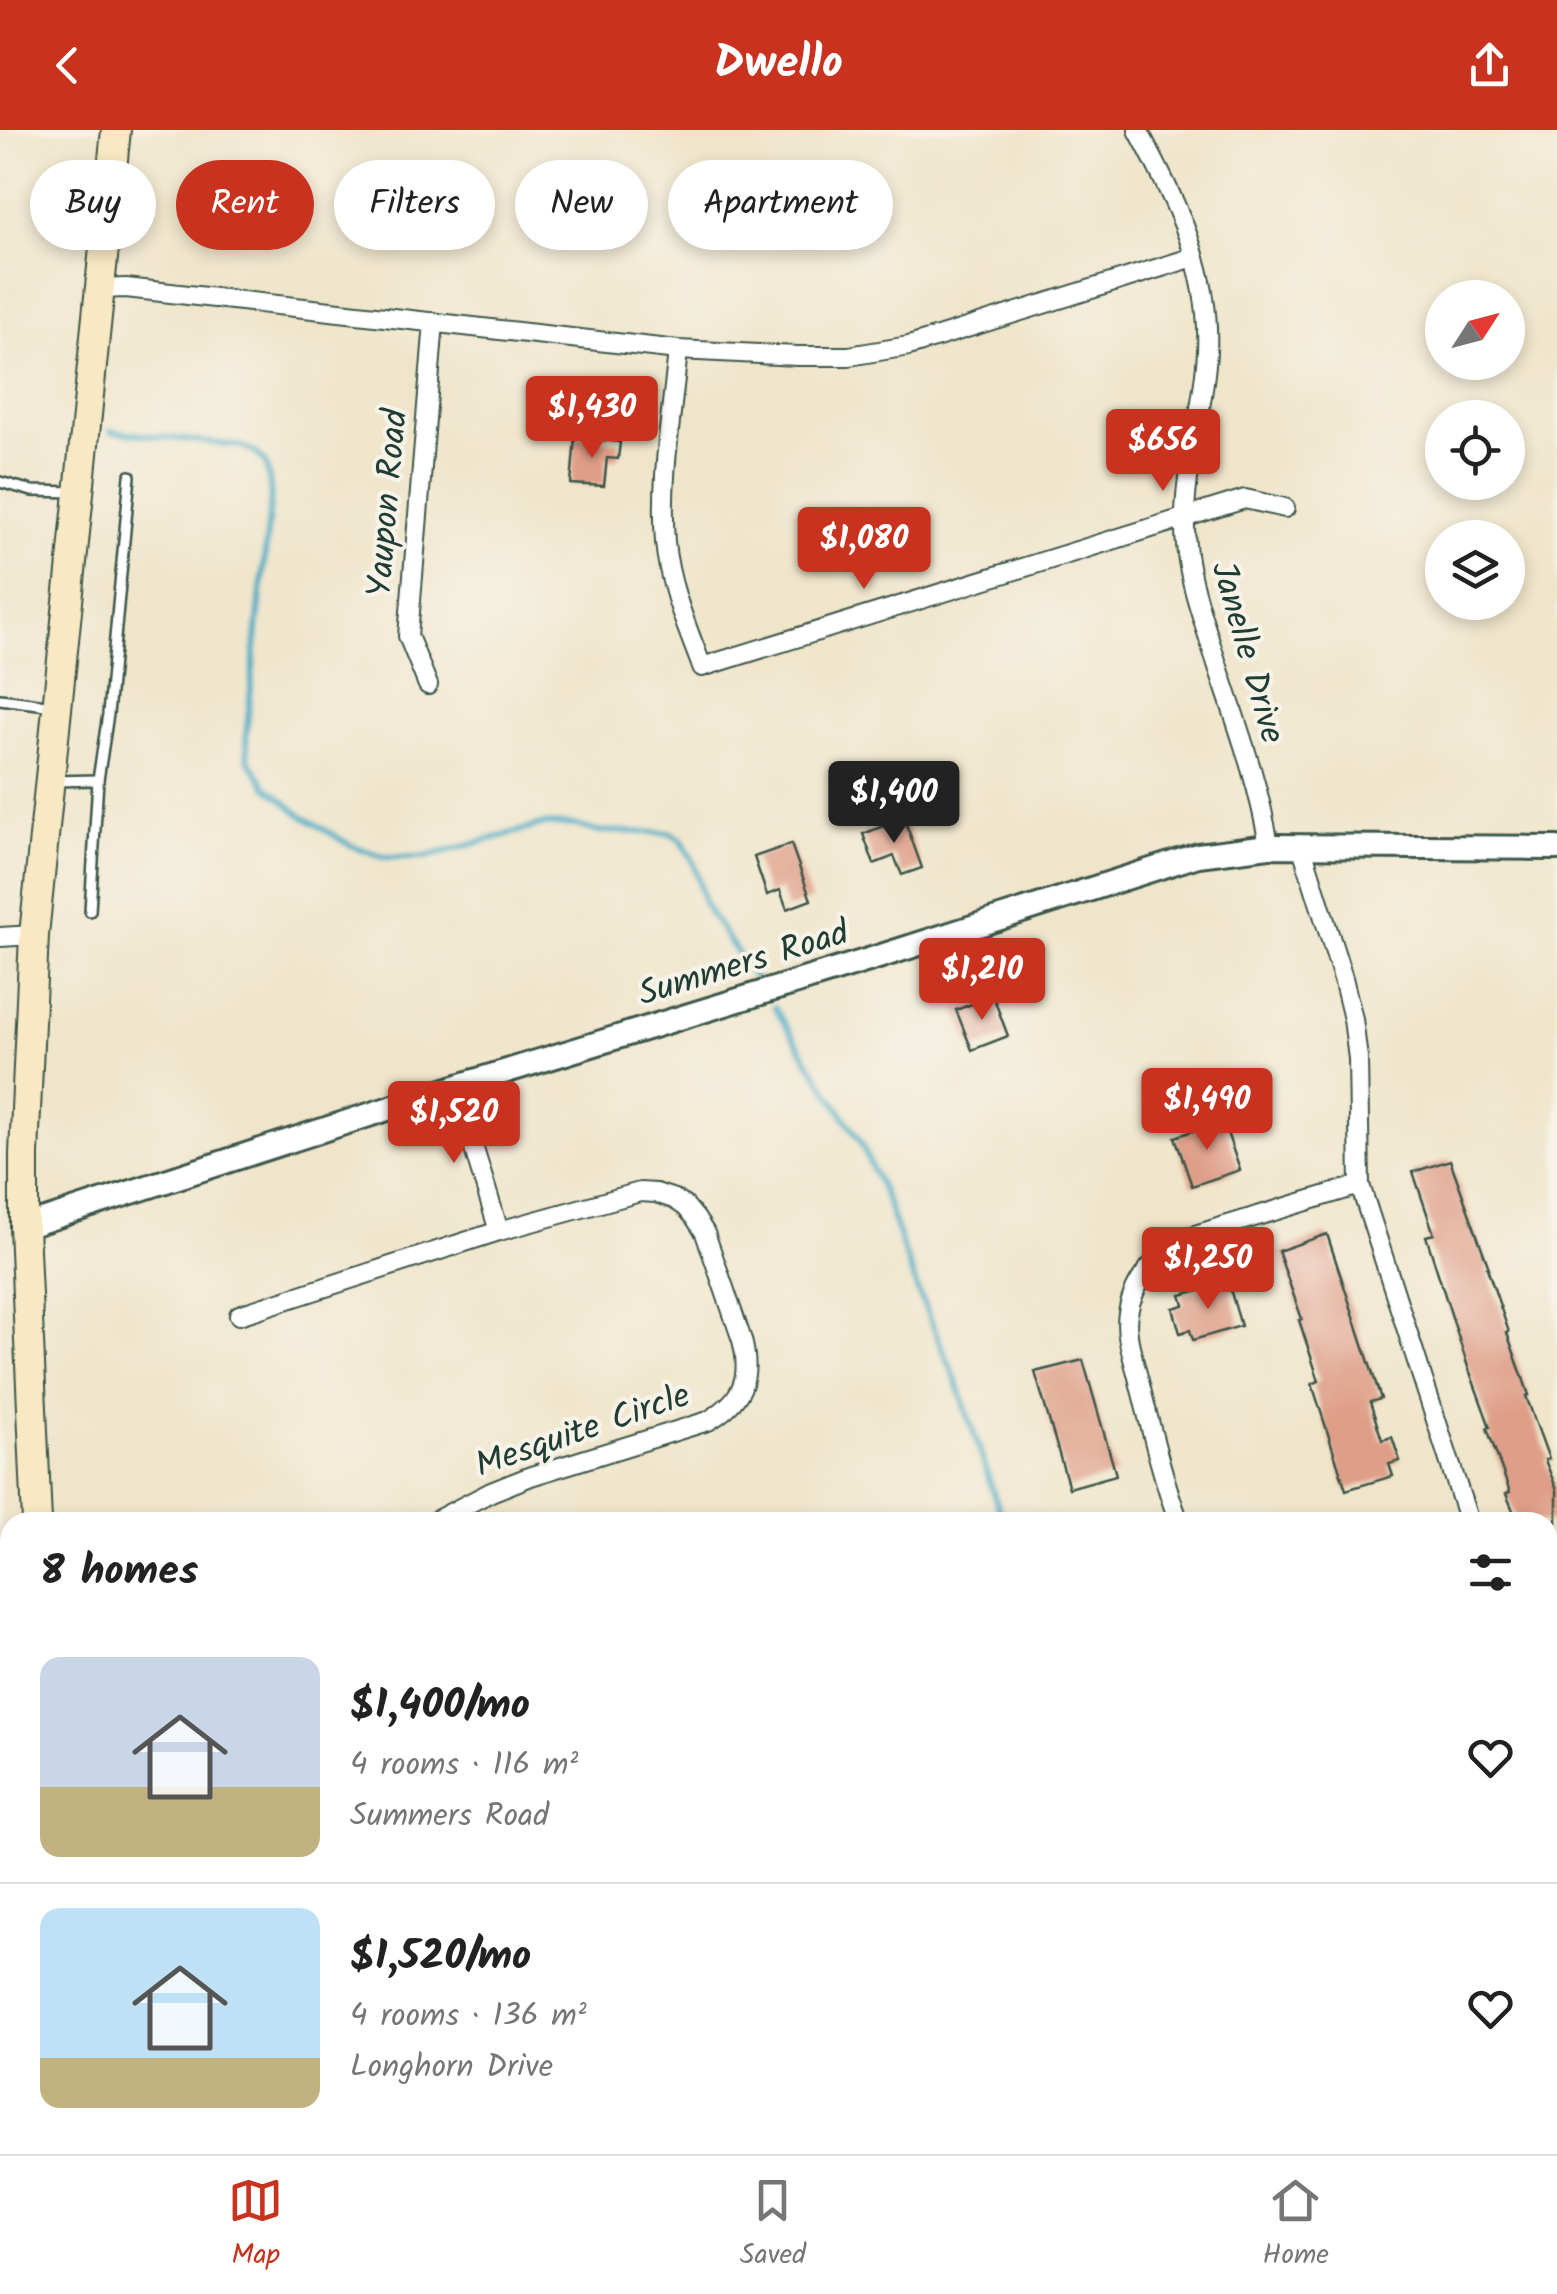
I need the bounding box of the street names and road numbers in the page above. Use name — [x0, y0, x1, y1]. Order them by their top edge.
street label: Yaupon Road — [353, 405, 425, 600]
street label: Janelle Drive — [1193, 555, 1299, 751]
street label: Summers Road — [632, 906, 858, 1023]
street label: Mesquite Circle — [468, 1369, 698, 1495]

